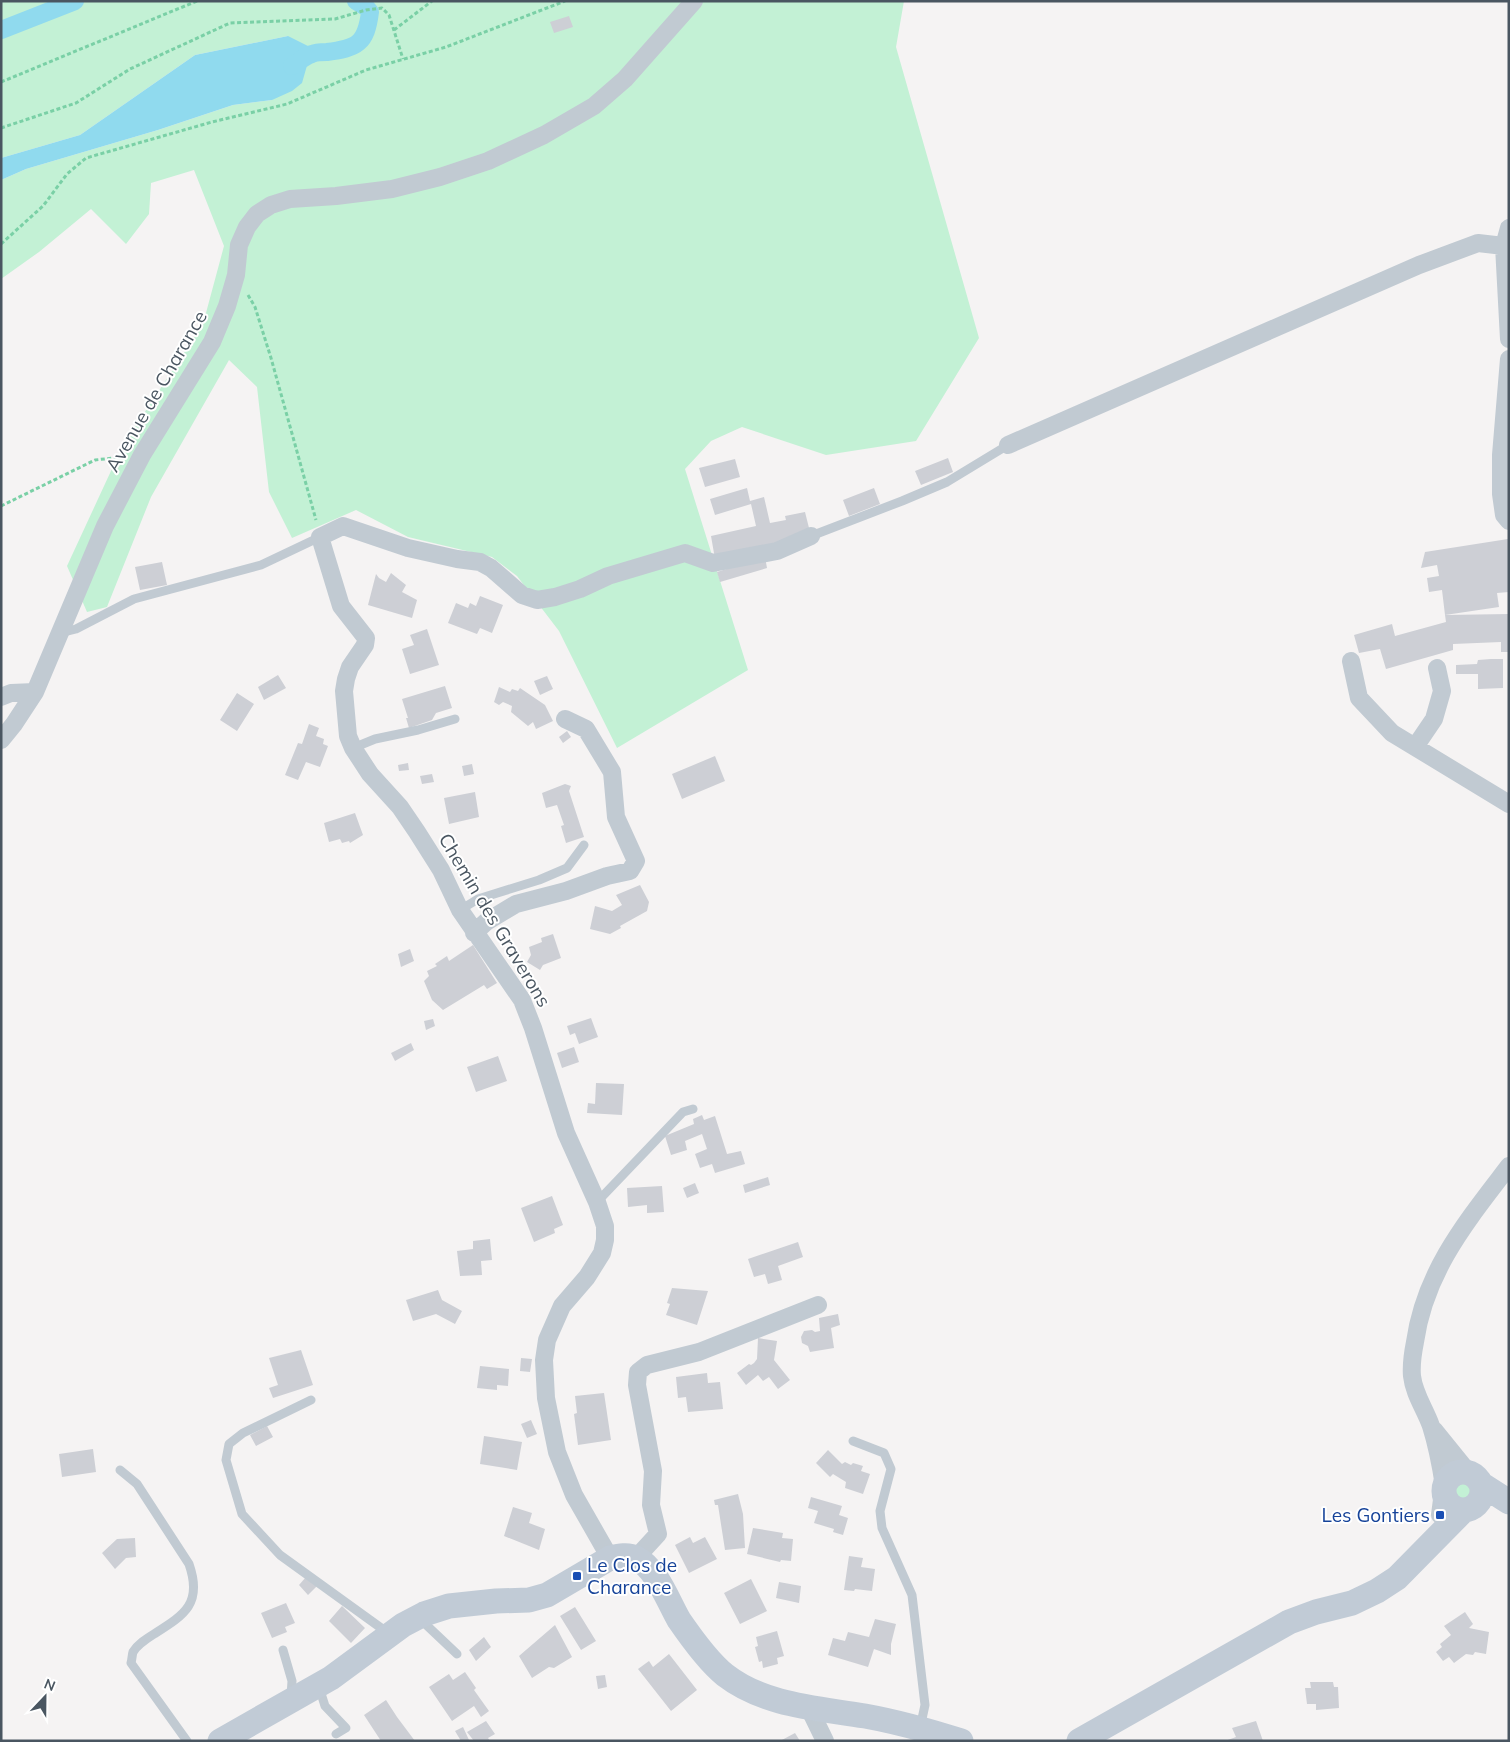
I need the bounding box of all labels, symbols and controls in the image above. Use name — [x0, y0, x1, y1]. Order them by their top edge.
street label: Avenue de Charance — [100, 306, 212, 476]
street label: Chemin des Graverons — [434, 829, 556, 1011]
place label: Les Gontiers — [1321, 1503, 1430, 1527]
marker: Les Gontiers — [1434, 1509, 1446, 1521]
place label: Le Clos de Charance — [587, 1553, 677, 1599]
marker: Le Clos de Charance — [571, 1570, 583, 1582]
north arrow — [20, 1672, 70, 1722]
text: N — [42, 1675, 58, 1695]

